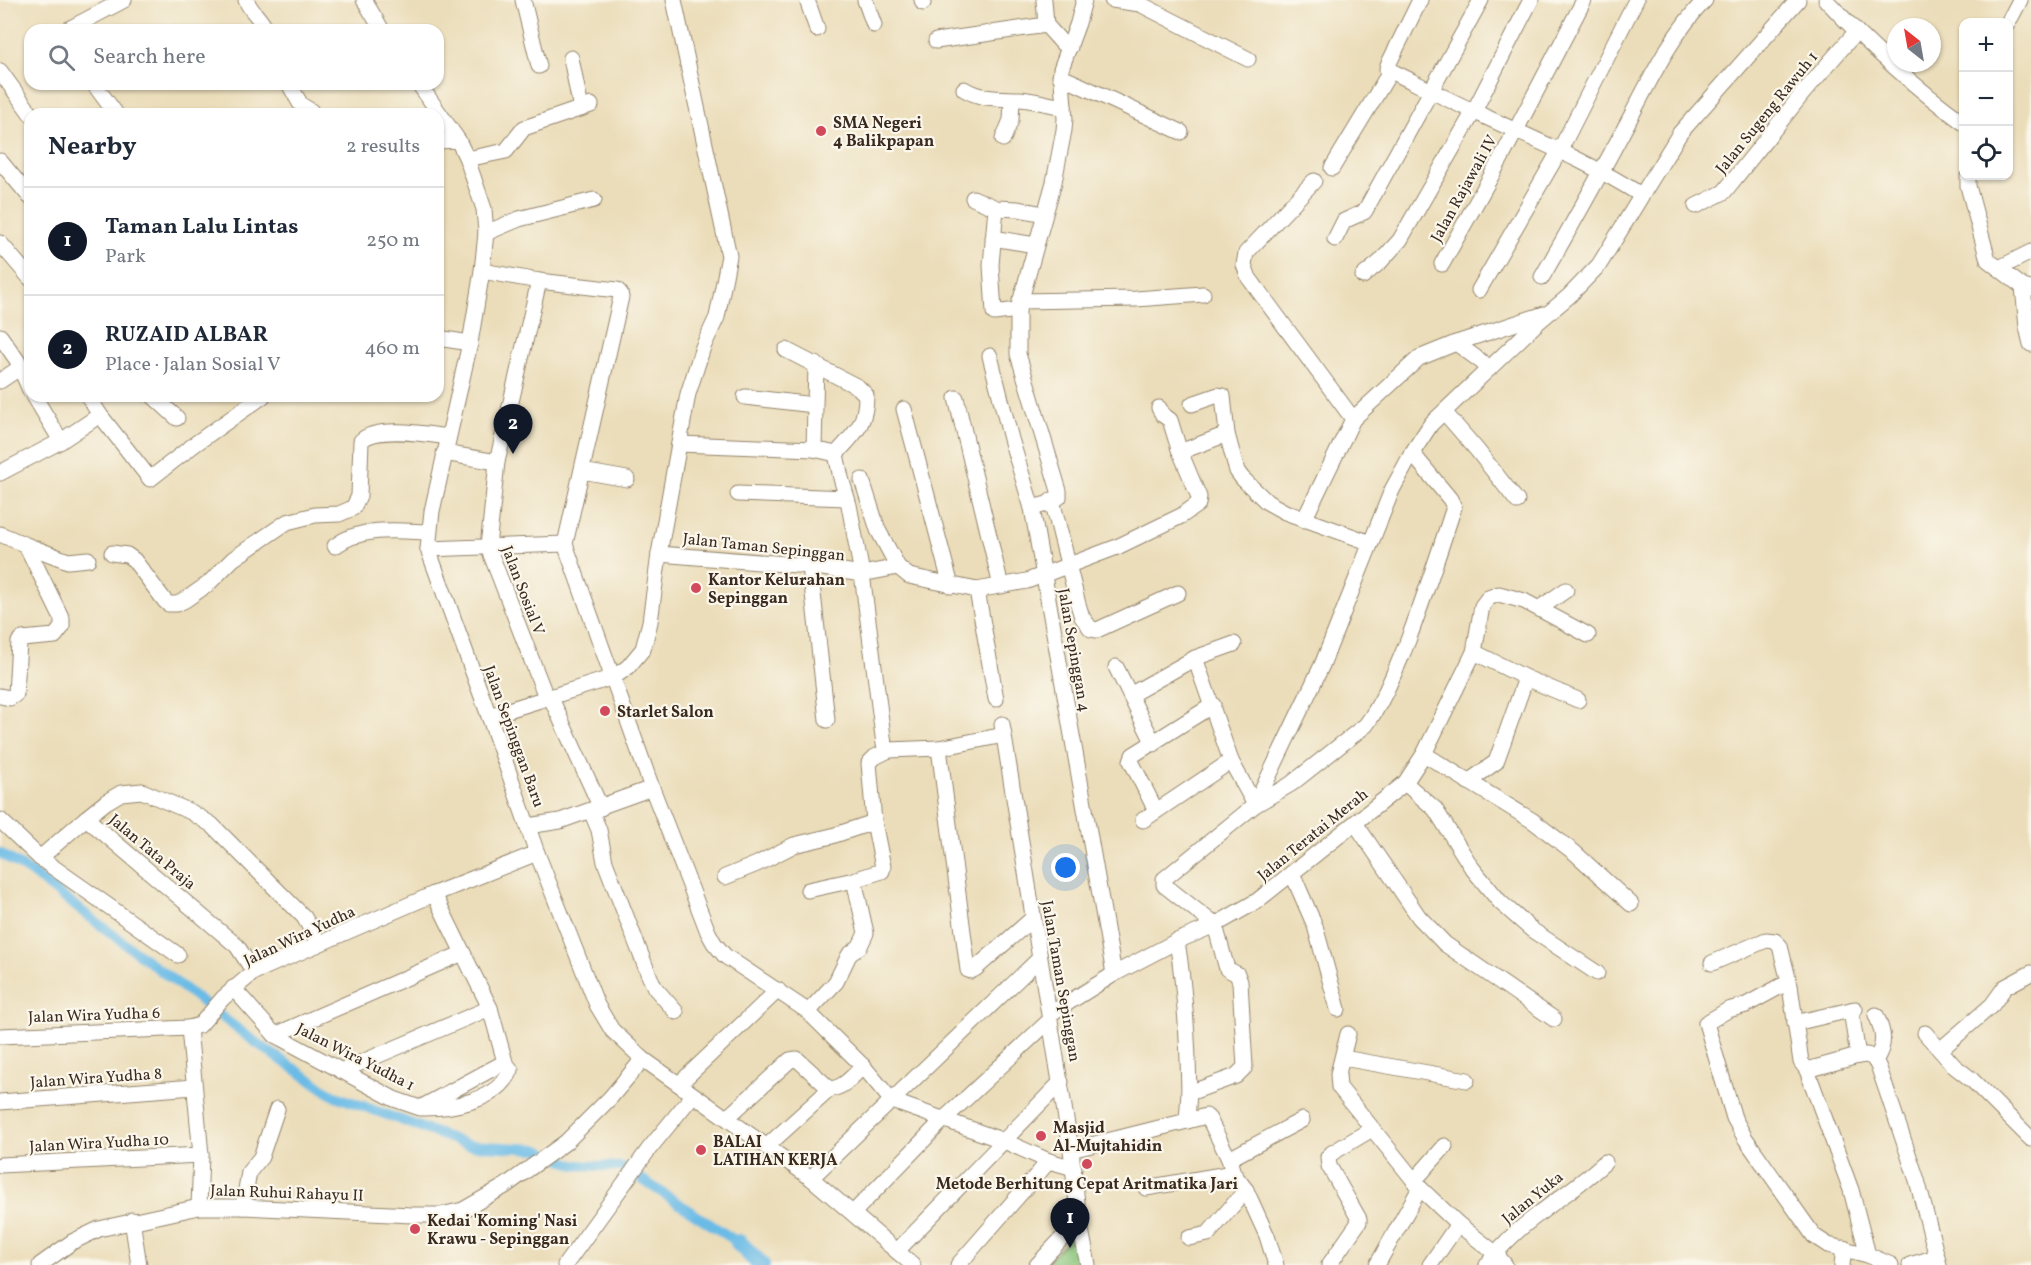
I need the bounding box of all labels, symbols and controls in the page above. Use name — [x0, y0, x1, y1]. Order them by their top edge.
north arrow — [1887, 18, 1941, 72]
map controls — [1959, 18, 2013, 180]
button: + — [1959, 18, 2013, 72]
search box — [24, 24, 444, 90]
icon: search — [45, 41, 78, 74]
text: Search here — [93, 42, 206, 73]
street label: Jalan Sugeng Rawuh 1 — [1711, 47, 1824, 179]
button: − — [1959, 72, 2013, 126]
place label: SMA Negeri 4 Balikpapan — [833, 113, 935, 153]
marker: SMA Negeri 4 Balikpapan — [814, 124, 828, 138]
button: locate — [1959, 126, 2013, 180]
text: Nearby — [48, 129, 137, 165]
street label: Jalan Rajawali IV — [1426, 131, 1503, 247]
text: 2 results — [346, 133, 420, 161]
text: Taman Lalu Lintas — [105, 212, 298, 243]
text: 1 — [63, 227, 72, 255]
text: 250 m — [366, 227, 420, 255]
text: Park — [105, 243, 146, 271]
text: RUZAID ALBAR — [105, 320, 268, 351]
text: 2 — [62, 335, 73, 363]
text: 460 m — [364, 335, 420, 363]
text: Place · Jalan Sosial V — [105, 351, 281, 379]
pin: 2 — [494, 404, 532, 454]
street label: Jalan Taman Sepinggan — [681, 529, 846, 567]
street label: Jalan Sosial V — [495, 543, 549, 639]
place label: Kantor Kelurahan Sepinggan — [708, 570, 845, 610]
marker: Kantor Kelurahan Sepinggan — [689, 581, 703, 595]
street label: Jalan Sepinggan 4 — [1051, 587, 1095, 714]
street label: Jalan Sepinggan Baru — [477, 663, 549, 811]
place label: Starlet Salon — [617, 702, 714, 724]
marker: Starlet Salon — [598, 704, 612, 718]
street label: Jalan Teratai Merah — [1253, 784, 1373, 887]
street label: Jalan Tata Praja — [103, 810, 200, 896]
your location — [1051, 853, 1080, 882]
street label: Jalan Taman Sepinggan — [1035, 899, 1085, 1064]
street label: Jalan Wira Yudha — [240, 901, 359, 972]
street label: Jalan Wira Yudha 6 — [28, 1003, 160, 1029]
street label: Jalan Wira Yudha 1 — [292, 1018, 418, 1097]
street label: Jalan Wira Yudha 8 — [29, 1063, 163, 1095]
place label: Masjid Al-Mujtahidin — [1053, 1118, 1163, 1158]
street label: Jalan Wira Yudha 10 — [29, 1129, 170, 1159]
marker: Masjid Al-Mujtahidin — [1034, 1129, 1048, 1143]
place label: BALAI LATIHAN KERJA — [713, 1132, 838, 1172]
marker: BALAI LATIHAN KERJA — [694, 1143, 708, 1157]
marker: Metode Berhitung Cepat Aritmatika Jari — [1080, 1157, 1094, 1171]
street label: Jalan Yuka — [1498, 1167, 1569, 1230]
place label: Metode Berhitung Cepat Aritmatika Jari — [936, 1174, 1239, 1196]
street label: Jalan Ruhui Rahayu II — [210, 1180, 364, 1208]
pin: 1 — [1050, 1198, 1090, 1248]
place label: Kedai 'Koming' Nasi Krawu - Sepinggan — [427, 1211, 578, 1251]
marker: Kedai 'Koming' Nasi Krawu - Sepinggan — [408, 1222, 422, 1236]

